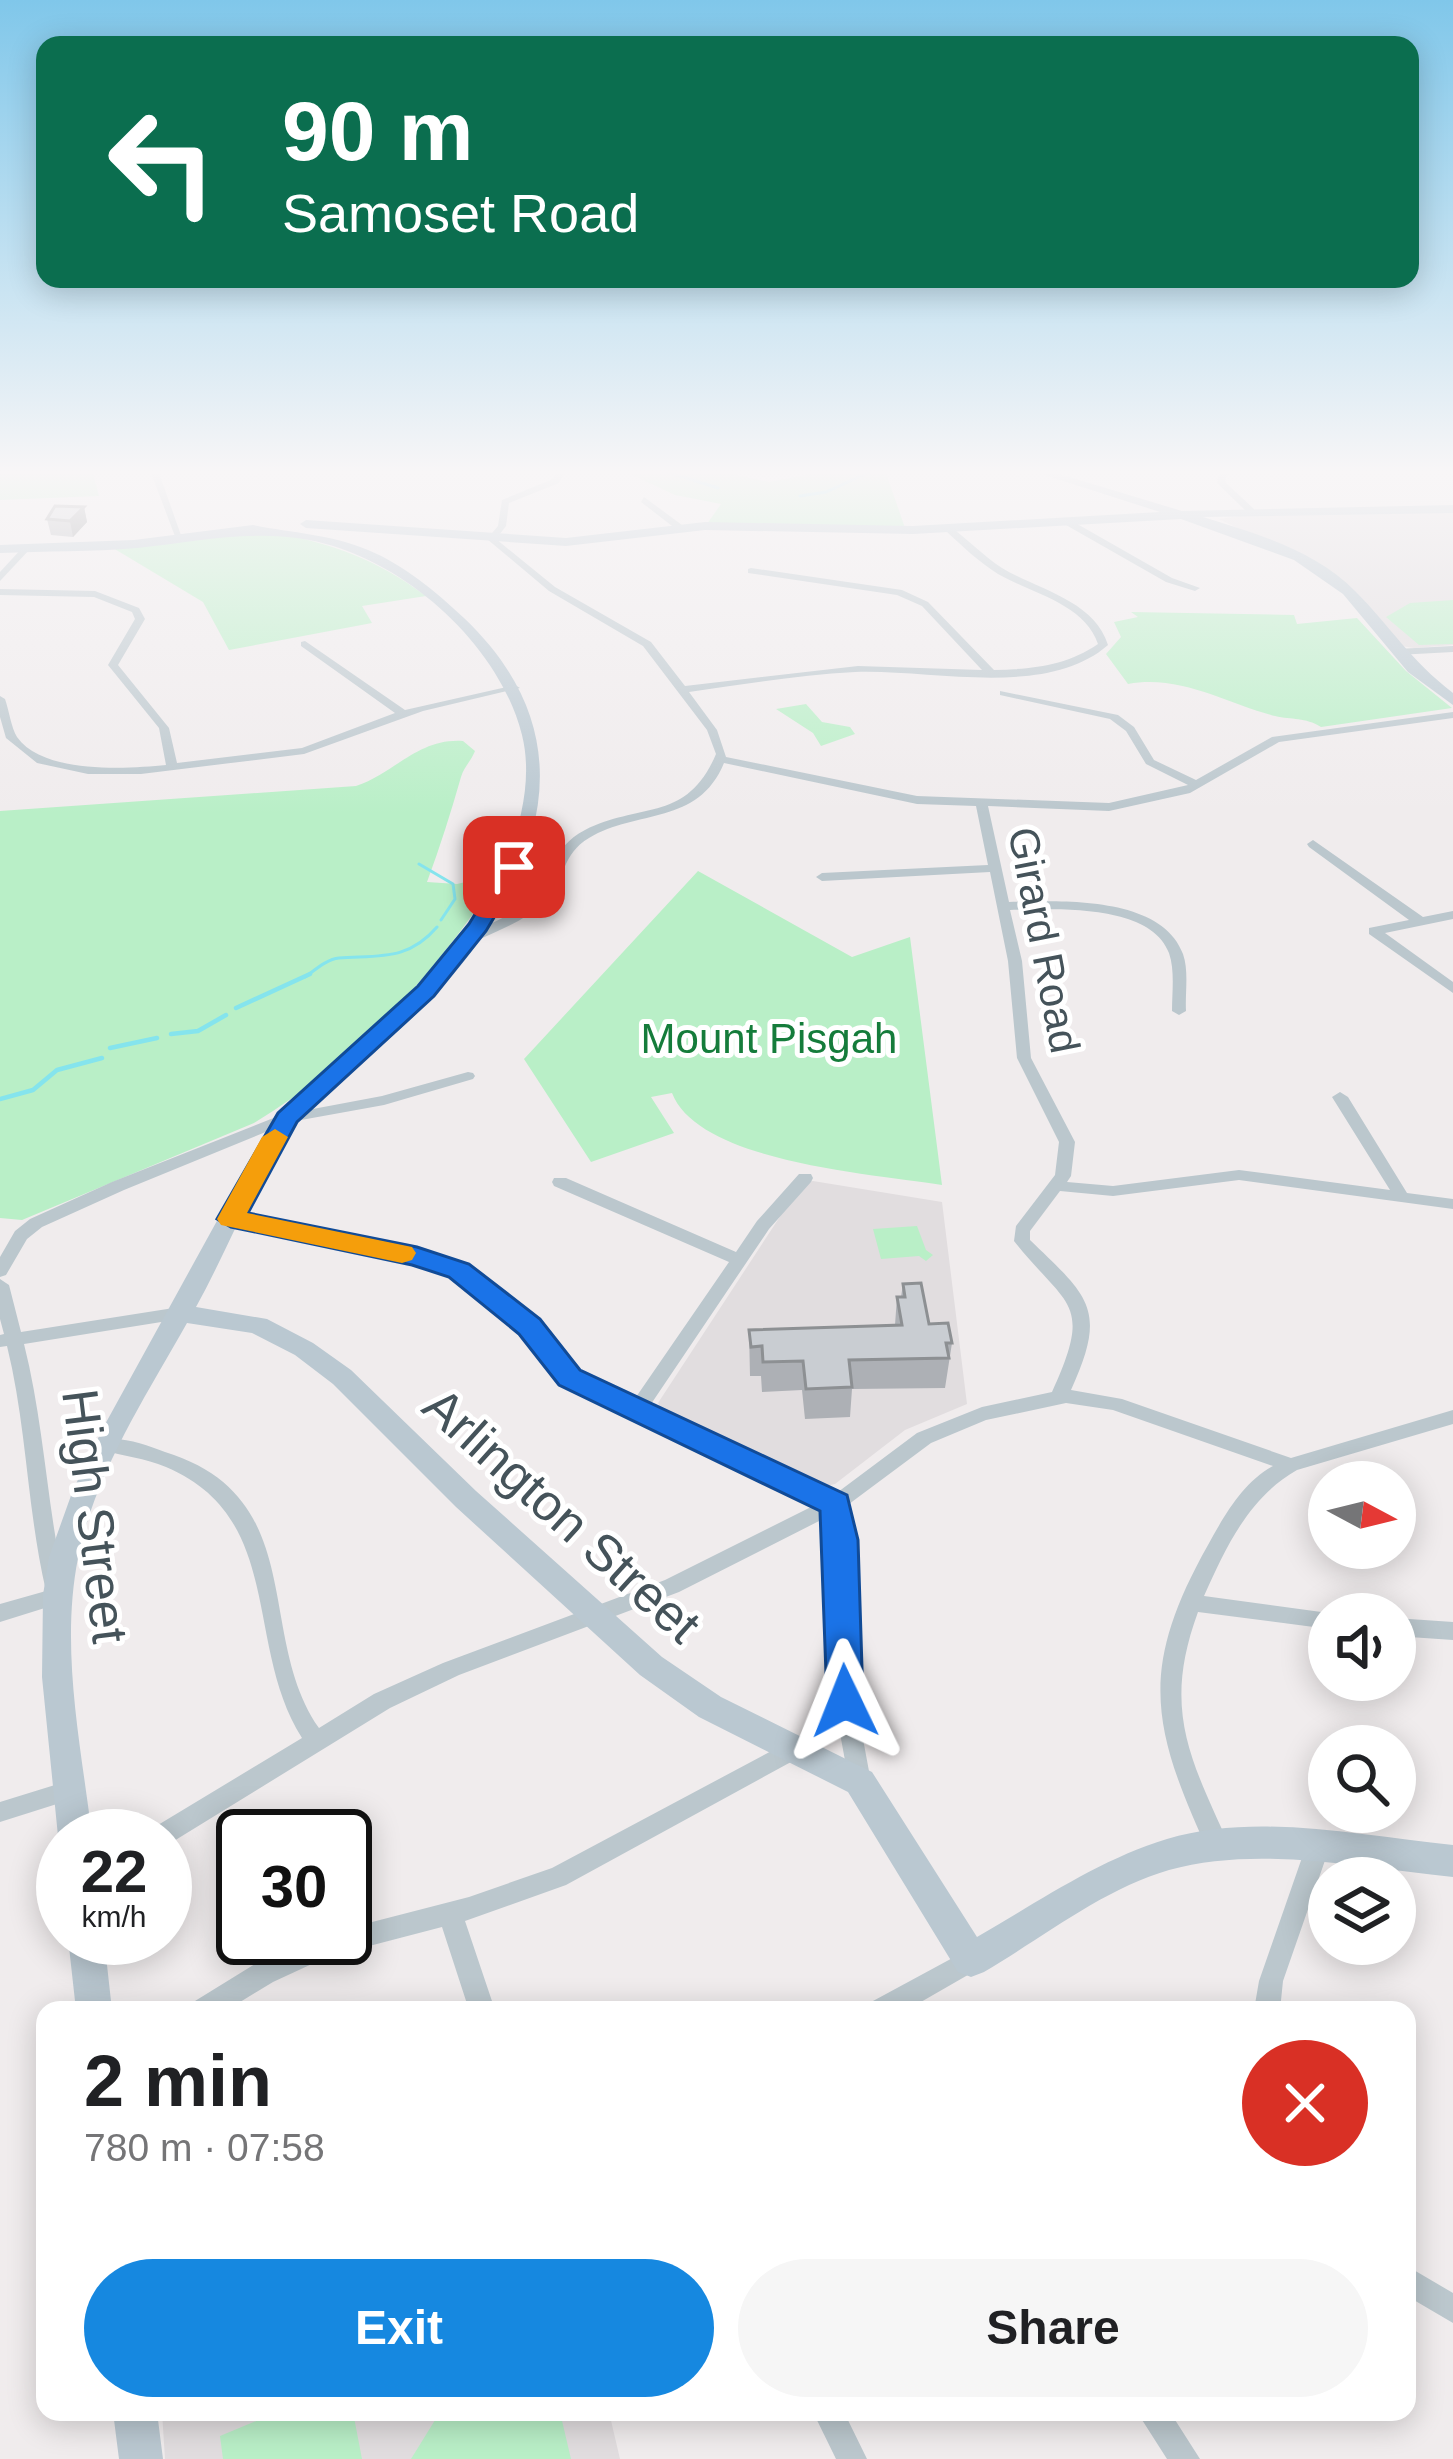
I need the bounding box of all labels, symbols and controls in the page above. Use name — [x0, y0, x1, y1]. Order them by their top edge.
icon: left — [84, 84, 240, 240]
text: 90 m — [282, 84, 473, 178]
text: Samoset Road — [282, 183, 639, 243]
pin — [463, 816, 565, 918]
street label: Girard Road — [999, 823, 1089, 1057]
icon: arrive — [481, 834, 547, 900]
park label: Mount Pisgah — [641, 1015, 897, 1062]
street label: Arlington Street — [412, 1376, 712, 1654]
street label: High Street — [51, 1386, 139, 1646]
north arrow — [1308, 1461, 1416, 1569]
map controls — [1308, 1461, 1416, 1965]
button: sound — [1308, 1593, 1416, 1701]
position arrow — [782, 1638, 908, 1764]
button: search — [1308, 1725, 1416, 1833]
speed limit sign: 30 — [216, 1809, 372, 1965]
text: 22 — [81, 1838, 147, 1905]
button: layers — [1308, 1857, 1416, 1965]
text: km/h — [81, 1900, 147, 1933]
button: close — [1242, 2040, 1368, 2166]
text: 2 min — [84, 2041, 272, 2121]
text: 780 m · 07:58 — [84, 2126, 325, 2169]
button: Exit — [84, 2259, 714, 2397]
button: Share — [738, 2259, 1368, 2397]

